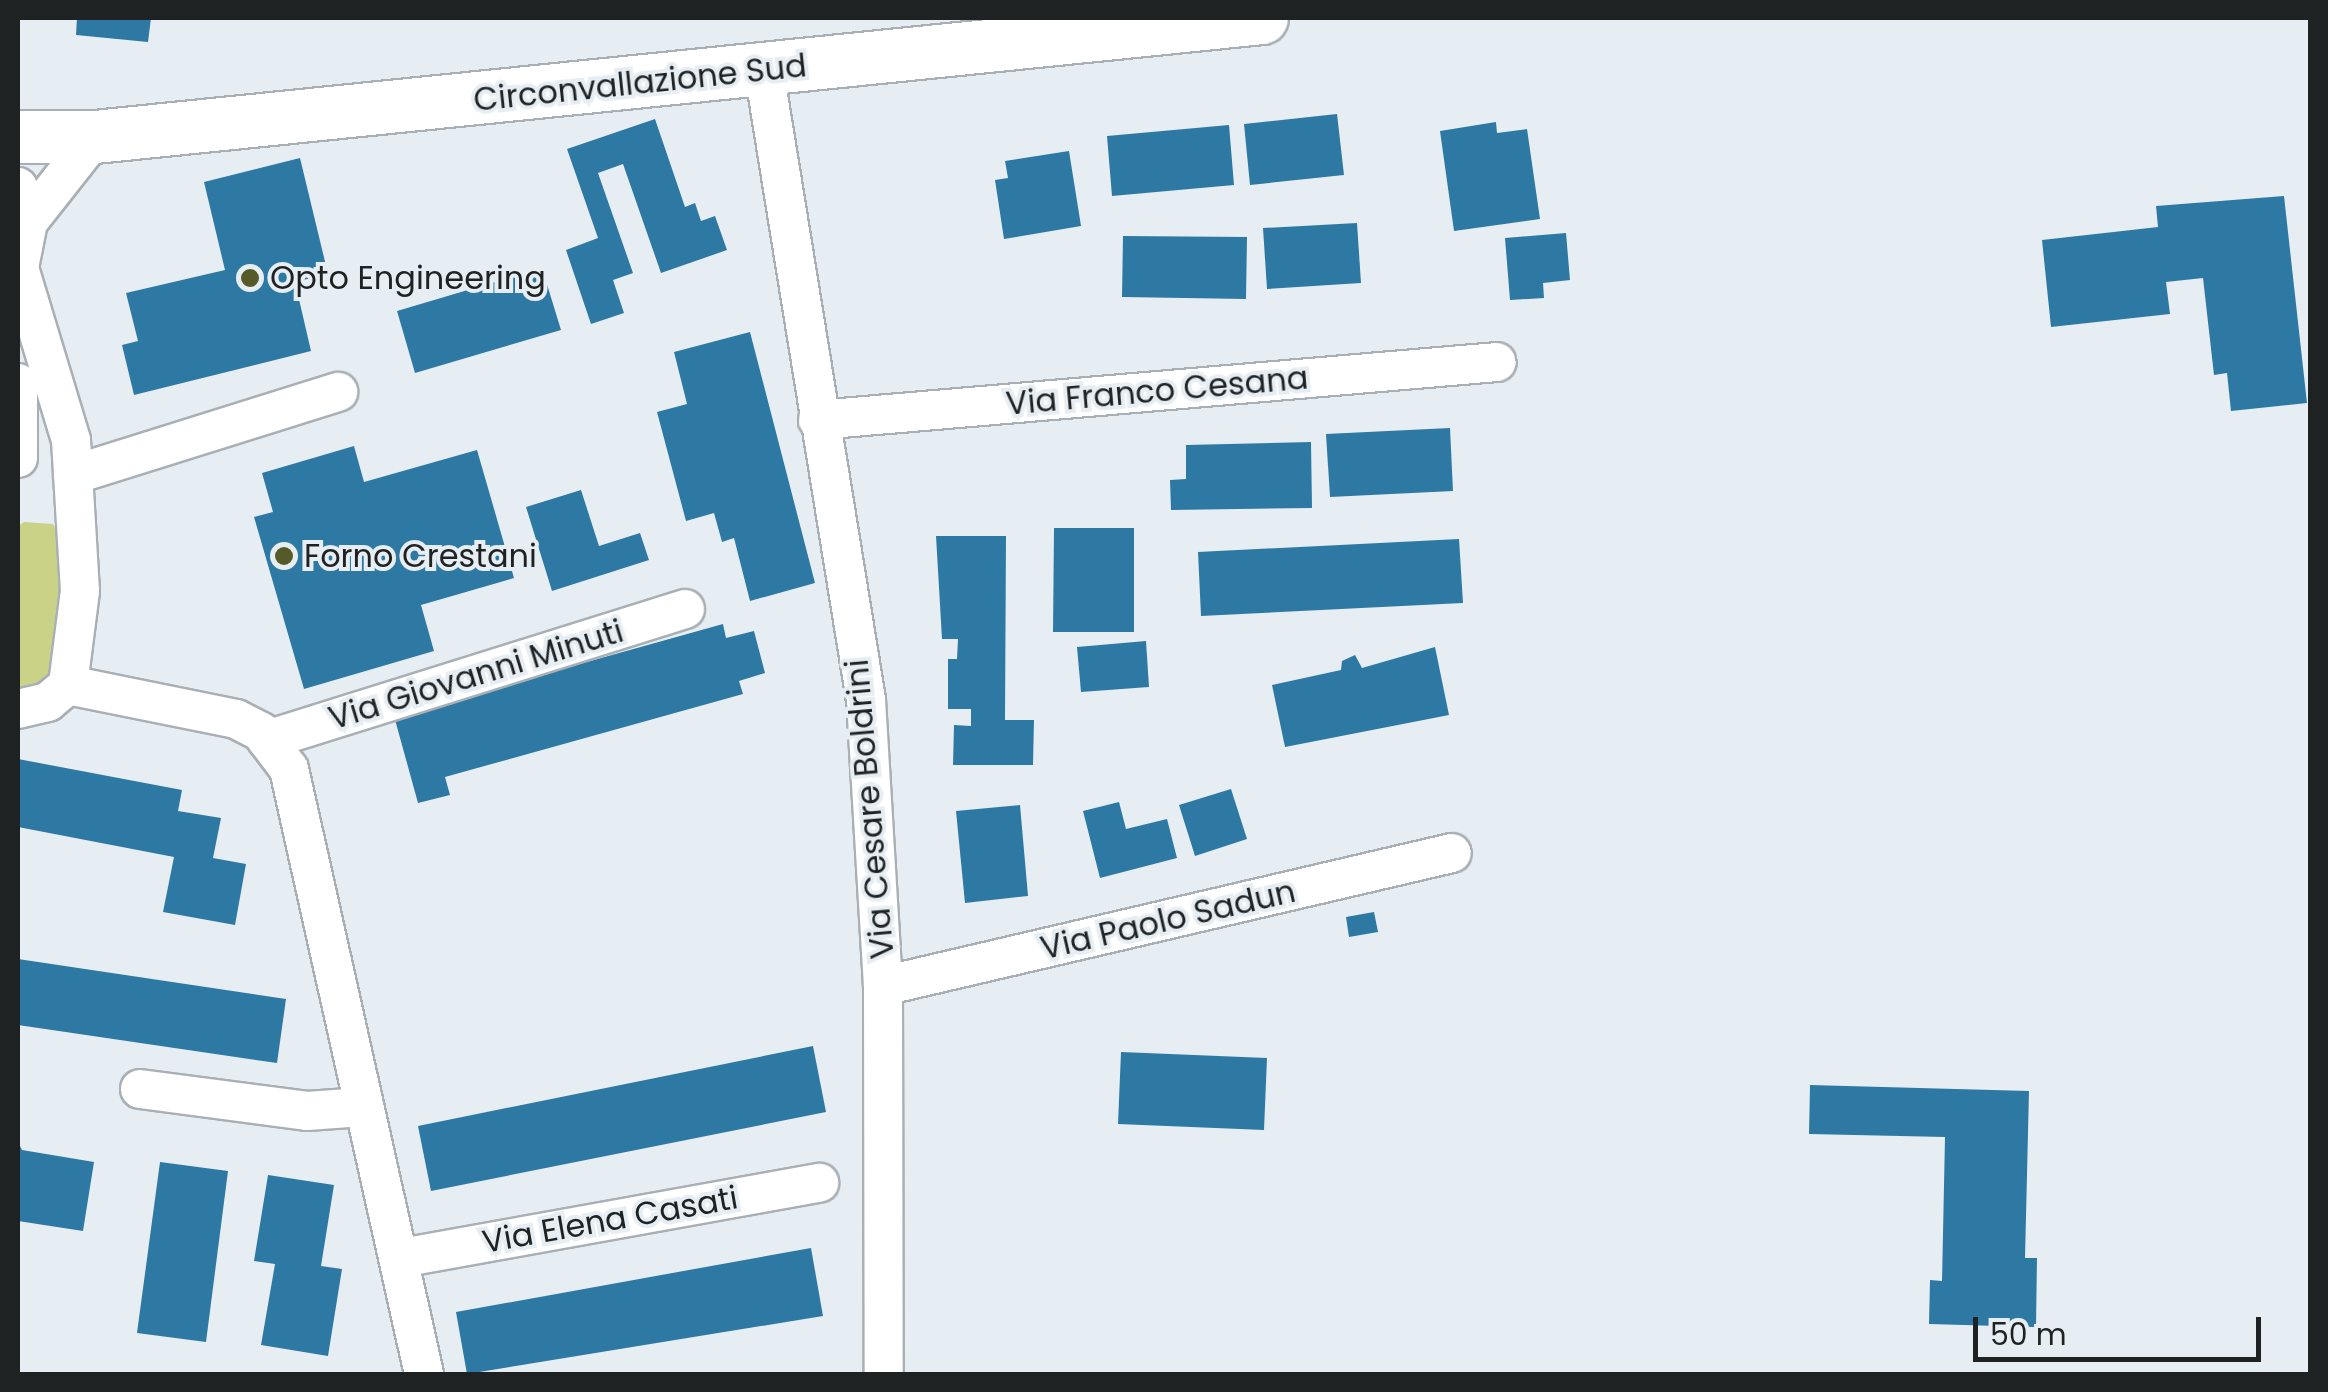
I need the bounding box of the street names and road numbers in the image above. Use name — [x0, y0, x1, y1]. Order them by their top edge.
street label: Circonvallazione Sud — [472, 46, 808, 120]
street label: Via Franco Cesana — [1004, 359, 1310, 423]
street label: Via Giovanni Minuti — [324, 612, 628, 738]
street label: Via Cesare Boldrini — [838, 658, 902, 960]
street label: Via Paolo Sadun — [1037, 872, 1299, 968]
street label: Via Elena Casati — [479, 1179, 741, 1261]

